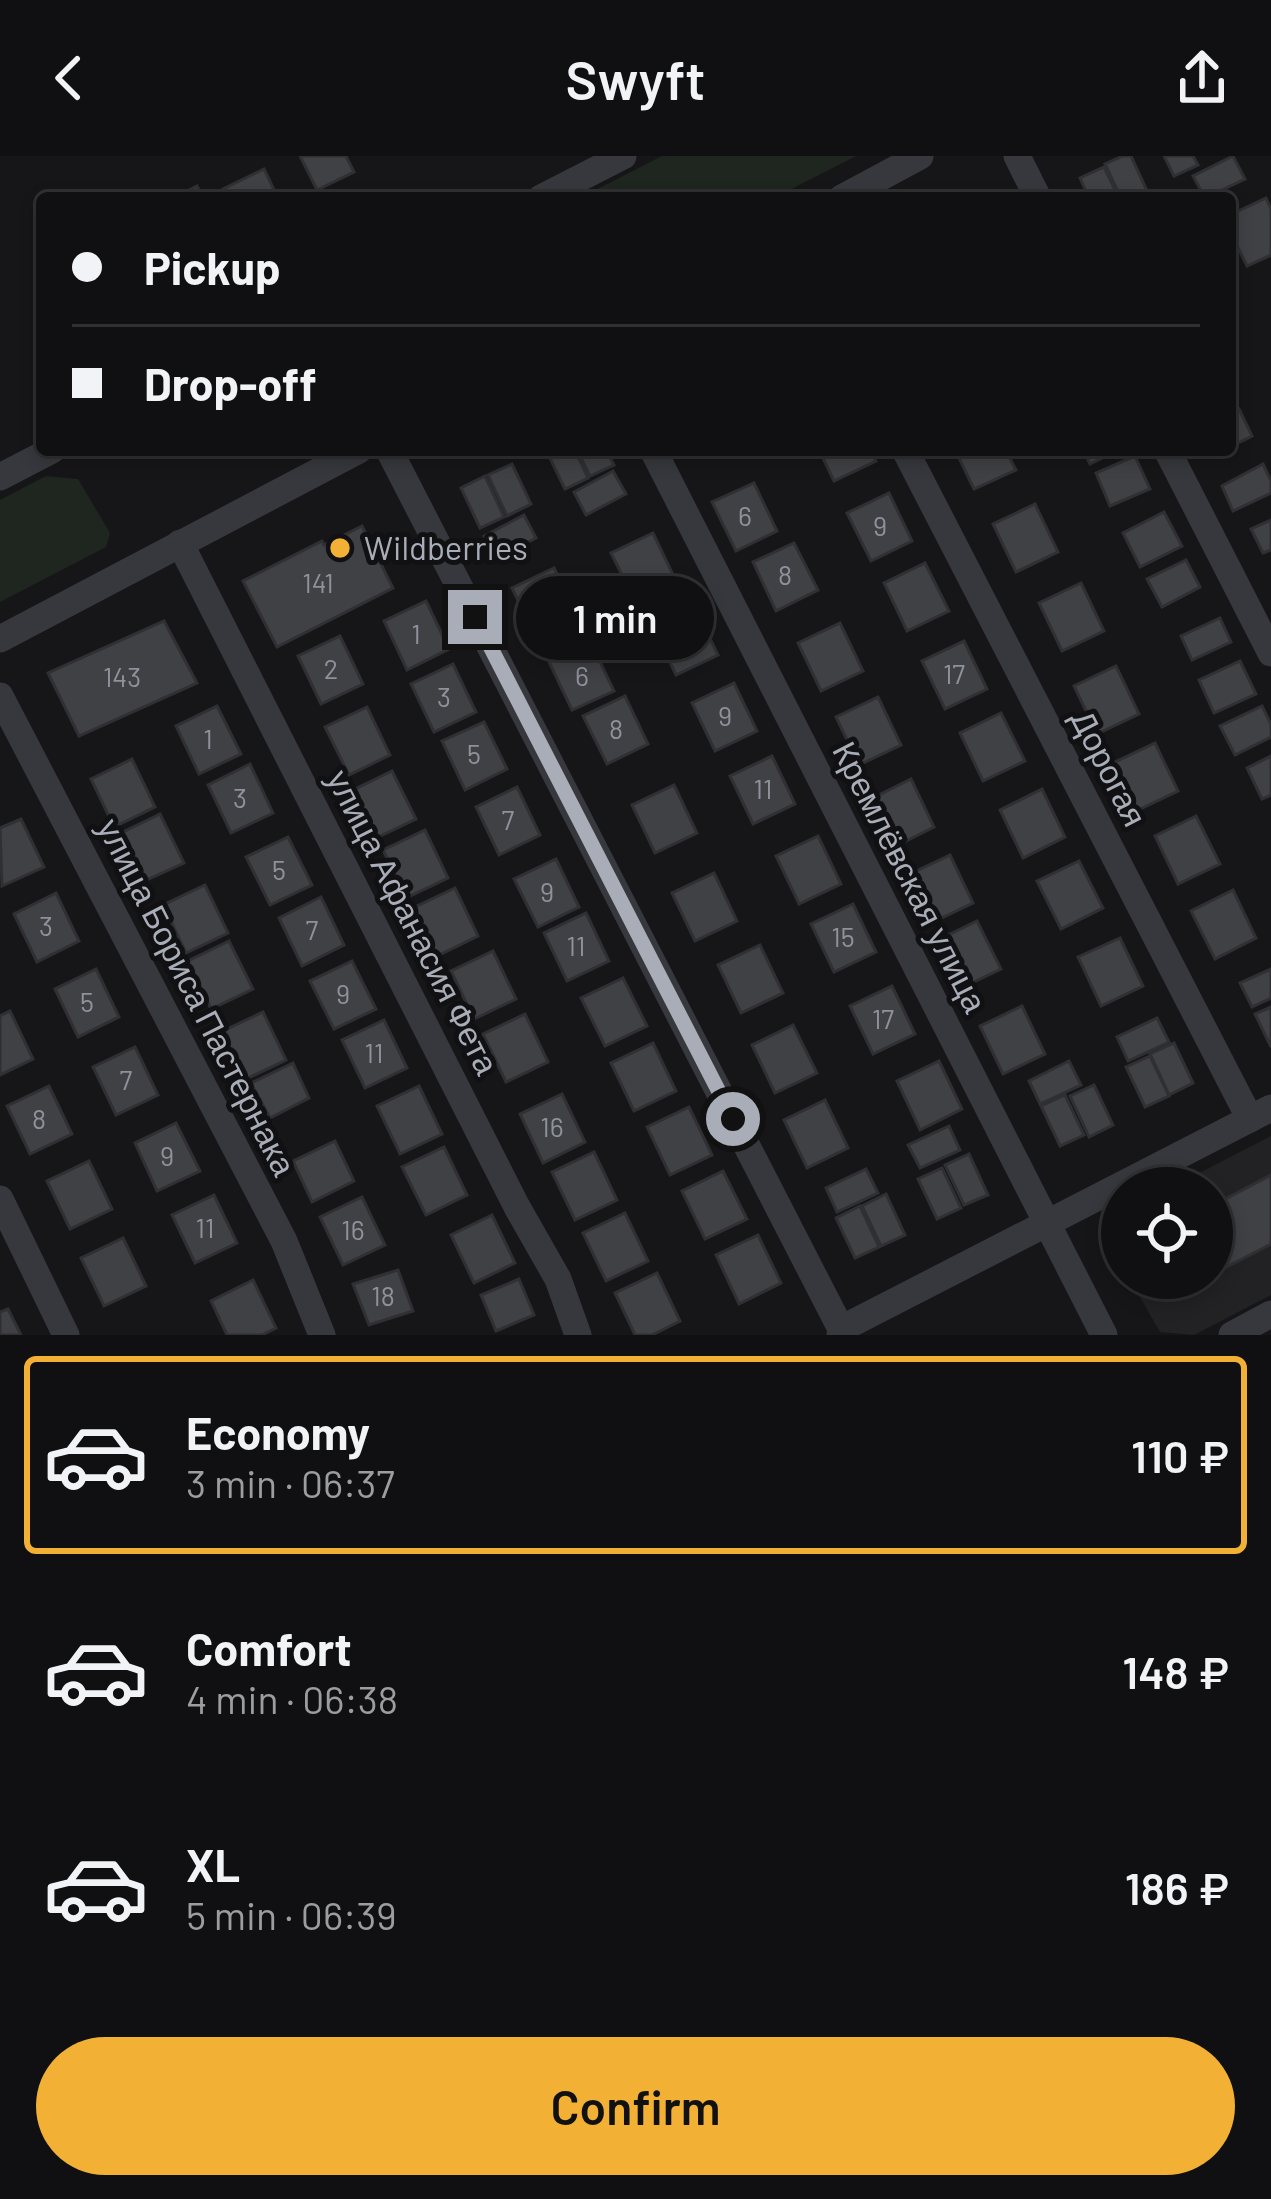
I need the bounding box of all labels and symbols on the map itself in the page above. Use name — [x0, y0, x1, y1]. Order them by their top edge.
house number: 6 — [738, 499, 752, 531]
house number: 9 — [873, 509, 887, 541]
place label: Wildberries — [364, 527, 528, 567]
marker: Wildberries — [327, 535, 353, 561]
house number: 8 — [778, 558, 792, 590]
house number: 141 — [302, 566, 334, 598]
callout: 1 min — [517, 575, 715, 659]
route end — [448, 590, 502, 644]
house number: 1 — [411, 617, 421, 649]
house number: 2 — [324, 652, 338, 684]
house number: 17 — [943, 657, 965, 689]
house number: 6 — [575, 659, 589, 691]
house number: 143 — [103, 660, 141, 692]
house number: 3 — [437, 680, 451, 712]
house number: 9 — [718, 699, 732, 731]
street label: Дорогая — [1064, 703, 1156, 832]
house number: 8 — [609, 712, 623, 744]
house number: 1 — [203, 722, 213, 754]
street label: Кремлёвская улица — [825, 734, 997, 1019]
house number: 5 — [467, 737, 481, 769]
street label: улица Афанасия Фета — [320, 762, 508, 1081]
house number: 11 — [754, 772, 772, 804]
house number: 3 — [233, 781, 247, 813]
house number: 7 — [502, 803, 515, 835]
street label: улица Бориса Пастернака — [90, 811, 306, 1182]
house number: 5 — [272, 853, 286, 885]
house number: 9 — [540, 875, 554, 907]
house number: 3 — [39, 909, 53, 941]
house number: 7 — [306, 913, 319, 945]
house number: 15 — [831, 920, 855, 952]
house number: 11 — [567, 929, 585, 961]
house number: 9 — [336, 977, 350, 1009]
house number: 5 — [80, 985, 94, 1017]
house number: 17 — [872, 1002, 894, 1034]
house number: 11 — [365, 1036, 383, 1068]
house number: 7 — [120, 1063, 133, 1095]
route start — [706, 1092, 760, 1146]
house number: 8 — [32, 1102, 46, 1134]
house number: 16 — [540, 1110, 564, 1142]
house number: 9 — [160, 1139, 174, 1171]
house number: 11 — [196, 1211, 214, 1243]
house number: 16 — [341, 1213, 365, 1245]
house number: 18 — [371, 1279, 395, 1311]

